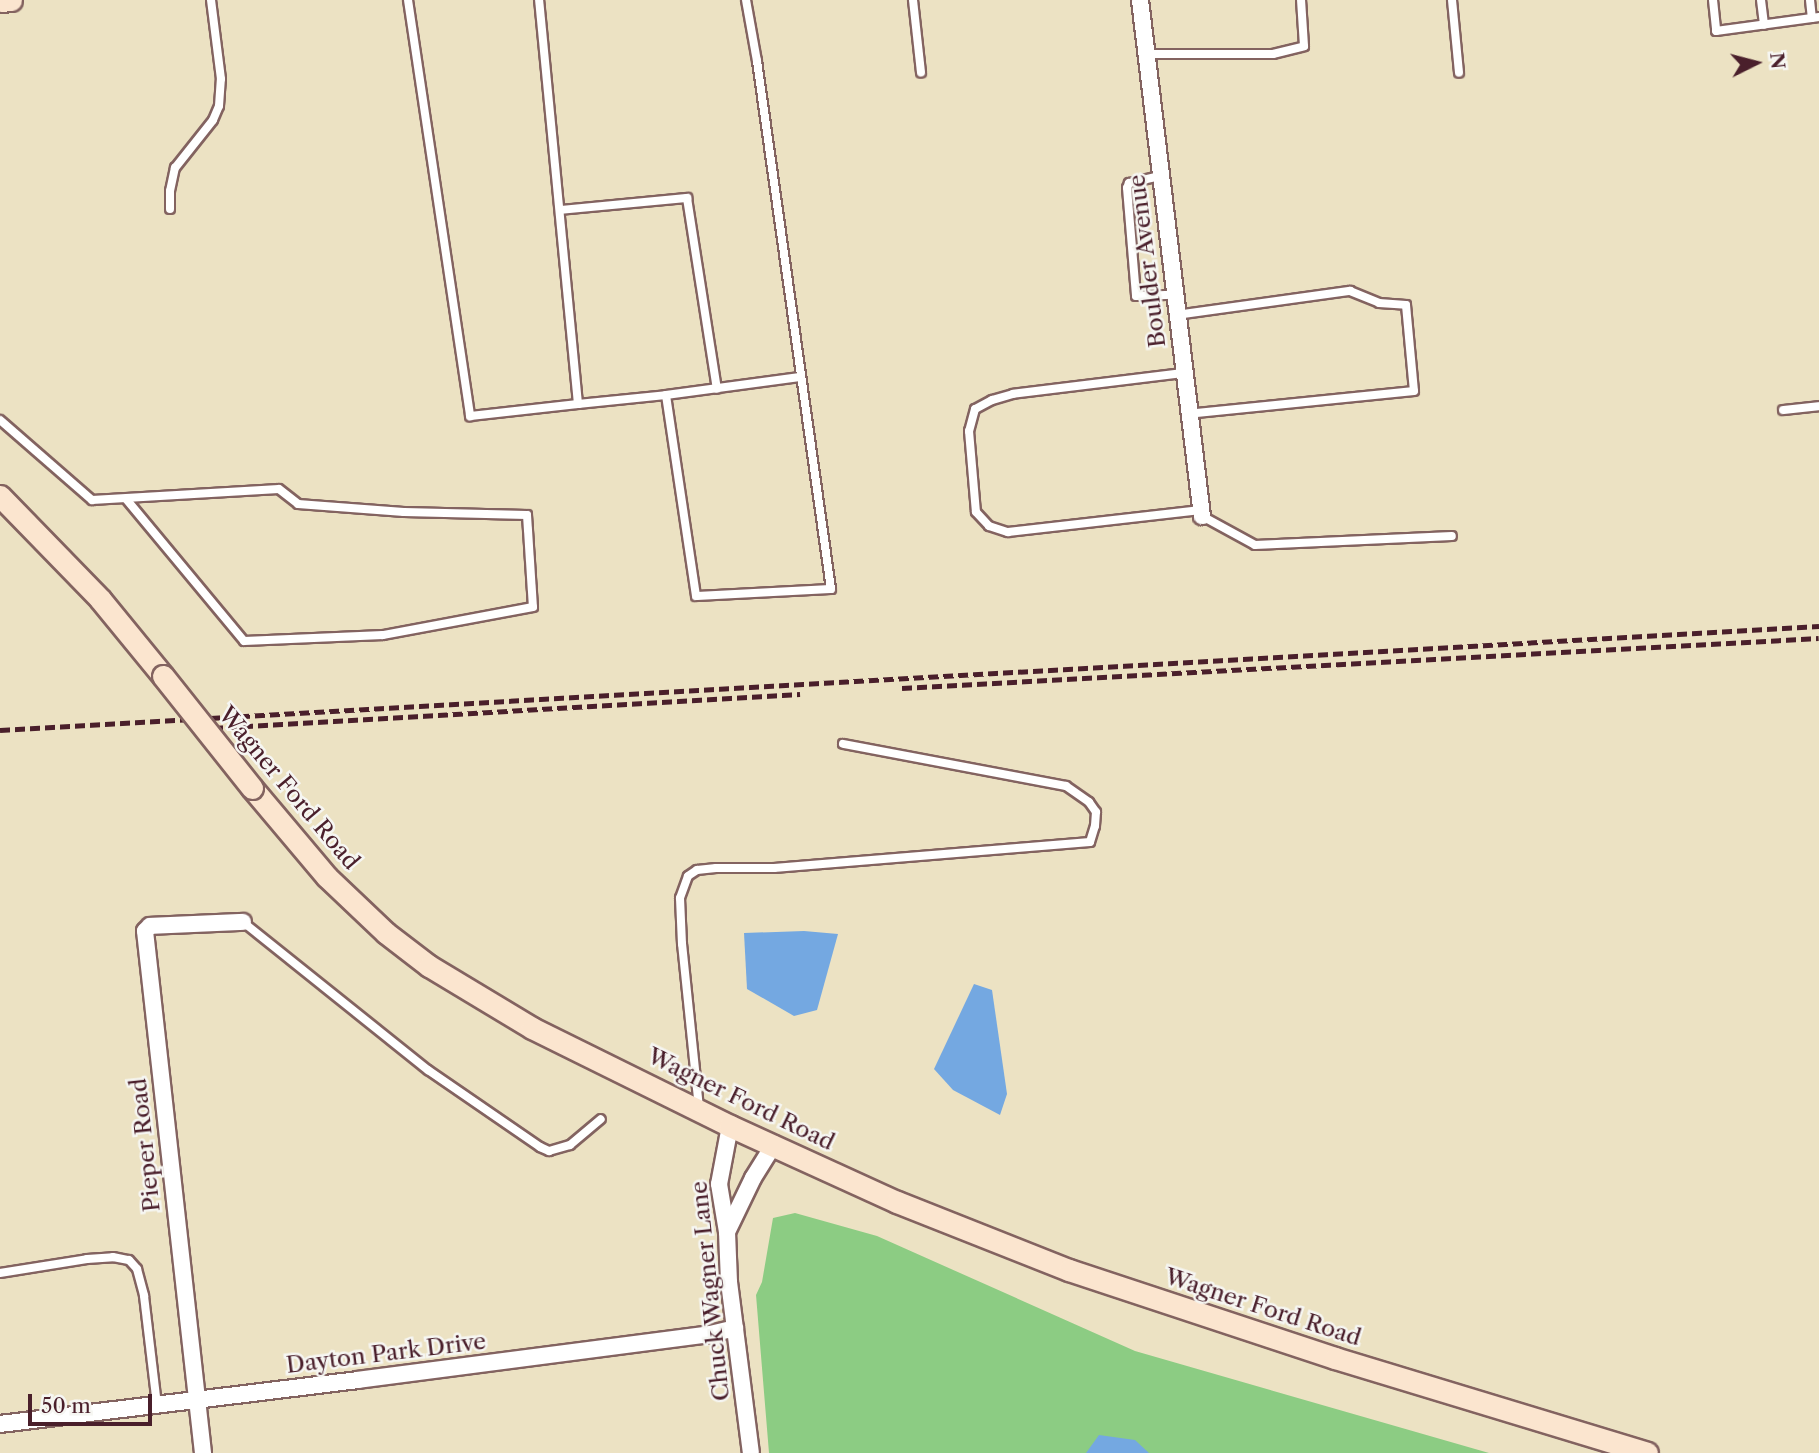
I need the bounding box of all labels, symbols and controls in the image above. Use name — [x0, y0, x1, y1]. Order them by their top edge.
north arrow — [1721, 28, 1791, 98]
text: N — [1765, 51, 1790, 70]
street label: Boulder Avenue — [1123, 172, 1171, 350]
street label: Wagner Ford Road — [213, 701, 365, 875]
street label: Wagner Ford Road — [643, 1042, 839, 1156]
street label: Pieper Road — [124, 1077, 166, 1213]
street label: Chuck Wagner Lane — [685, 1179, 735, 1403]
street label: Wagner Ford Road — [1161, 1262, 1365, 1352]
street label: Dayton Park Drive — [284, 1327, 488, 1379]
scale bar — [32, 1380, 156, 1424]
text: 50 m — [41, 1393, 91, 1418]

